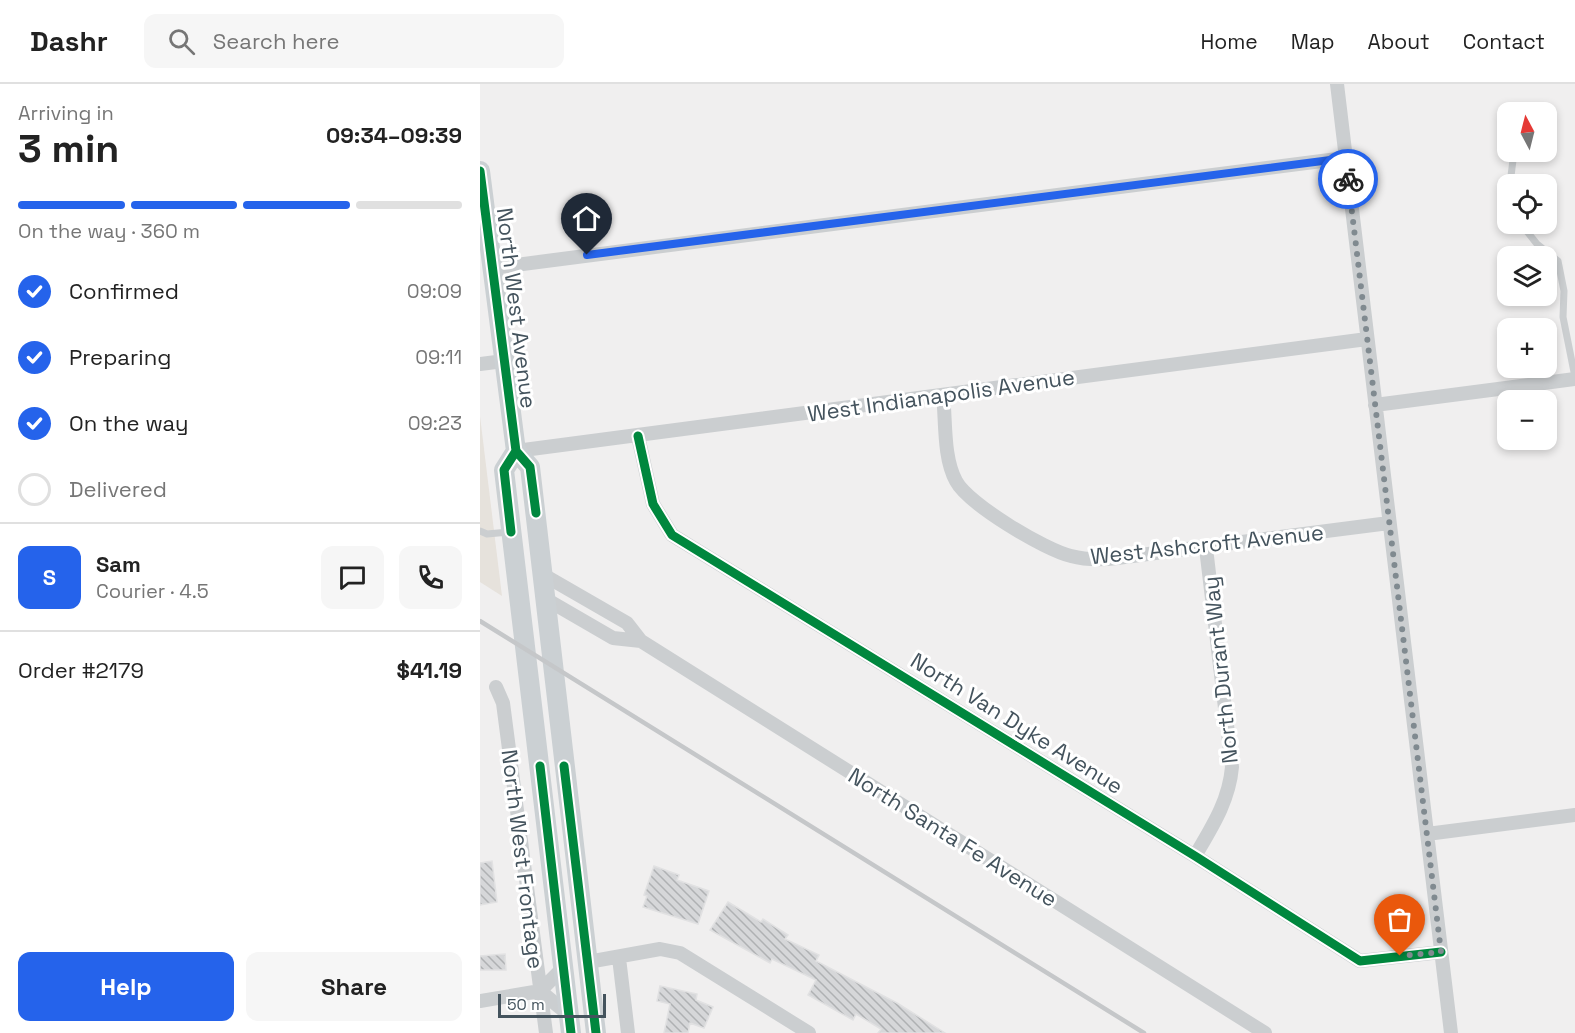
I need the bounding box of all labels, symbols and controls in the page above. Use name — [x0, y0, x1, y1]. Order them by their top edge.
search box — [144, 14, 564, 68]
text: Dashr — [30, 23, 108, 59]
icon: search — [165, 25, 198, 58]
text: Search here — [213, 27, 340, 55]
text: Home — [1200, 28, 1258, 55]
text: Map — [1291, 28, 1335, 55]
text: About — [1368, 28, 1430, 55]
text: Contact — [1463, 28, 1545, 55]
text: Arriving in — [18, 100, 114, 126]
north arrow — [1497, 102, 1557, 162]
map controls — [1497, 102, 1557, 450]
text: 09:34–09:39 — [326, 121, 462, 149]
text: 3 min — [18, 124, 119, 173]
courier — [1318, 149, 1378, 209]
icon: bike — [1332, 163, 1365, 196]
button: locate — [1497, 174, 1557, 234]
pin — [561, 193, 612, 255]
icon: home — [570, 202, 603, 235]
street label: North West Avenue — [491, 206, 543, 410]
text: On the way · 360 m — [18, 218, 200, 244]
button: layers — [1497, 246, 1557, 306]
icon: check — [18, 275, 51, 308]
text: Confirmed — [69, 277, 179, 305]
text: 09:09 — [407, 278, 462, 304]
button: + — [1497, 318, 1557, 378]
icon: check — [18, 341, 51, 374]
text: Preparing — [69, 343, 171, 371]
text: 09:11 — [415, 344, 462, 370]
street label: West Indianapolis Avenue — [806, 362, 1076, 428]
button: − — [1497, 390, 1557, 450]
icon: check — [18, 407, 51, 440]
text: On the way — [69, 409, 188, 437]
text: 09:23 — [408, 410, 462, 436]
text: Delivered — [69, 475, 167, 503]
street label: West Ashcroft Avenue — [1089, 518, 1325, 570]
button: chat — [321, 546, 384, 609]
button: phone — [399, 546, 462, 609]
text: Sam — [96, 550, 141, 578]
text: S — [43, 563, 56, 591]
street label: North Durant Way — [1196, 575, 1244, 765]
text: Courier · 4.5 — [96, 578, 209, 604]
street label: North Van Dyke Avenue — [905, 646, 1129, 800]
text: Order #2179 — [18, 656, 144, 684]
text: $41.19 — [397, 656, 462, 684]
street label: North West Frontage — [496, 748, 550, 970]
street label: North Santa Fe Avenue — [843, 761, 1063, 913]
pin — [1374, 894, 1425, 956]
icon: bag — [1383, 903, 1416, 936]
button: Help — [18, 952, 234, 1021]
button: Share — [246, 952, 462, 1021]
scale bar — [498, 991, 606, 1018]
text: 50 m — [507, 994, 545, 1015]

